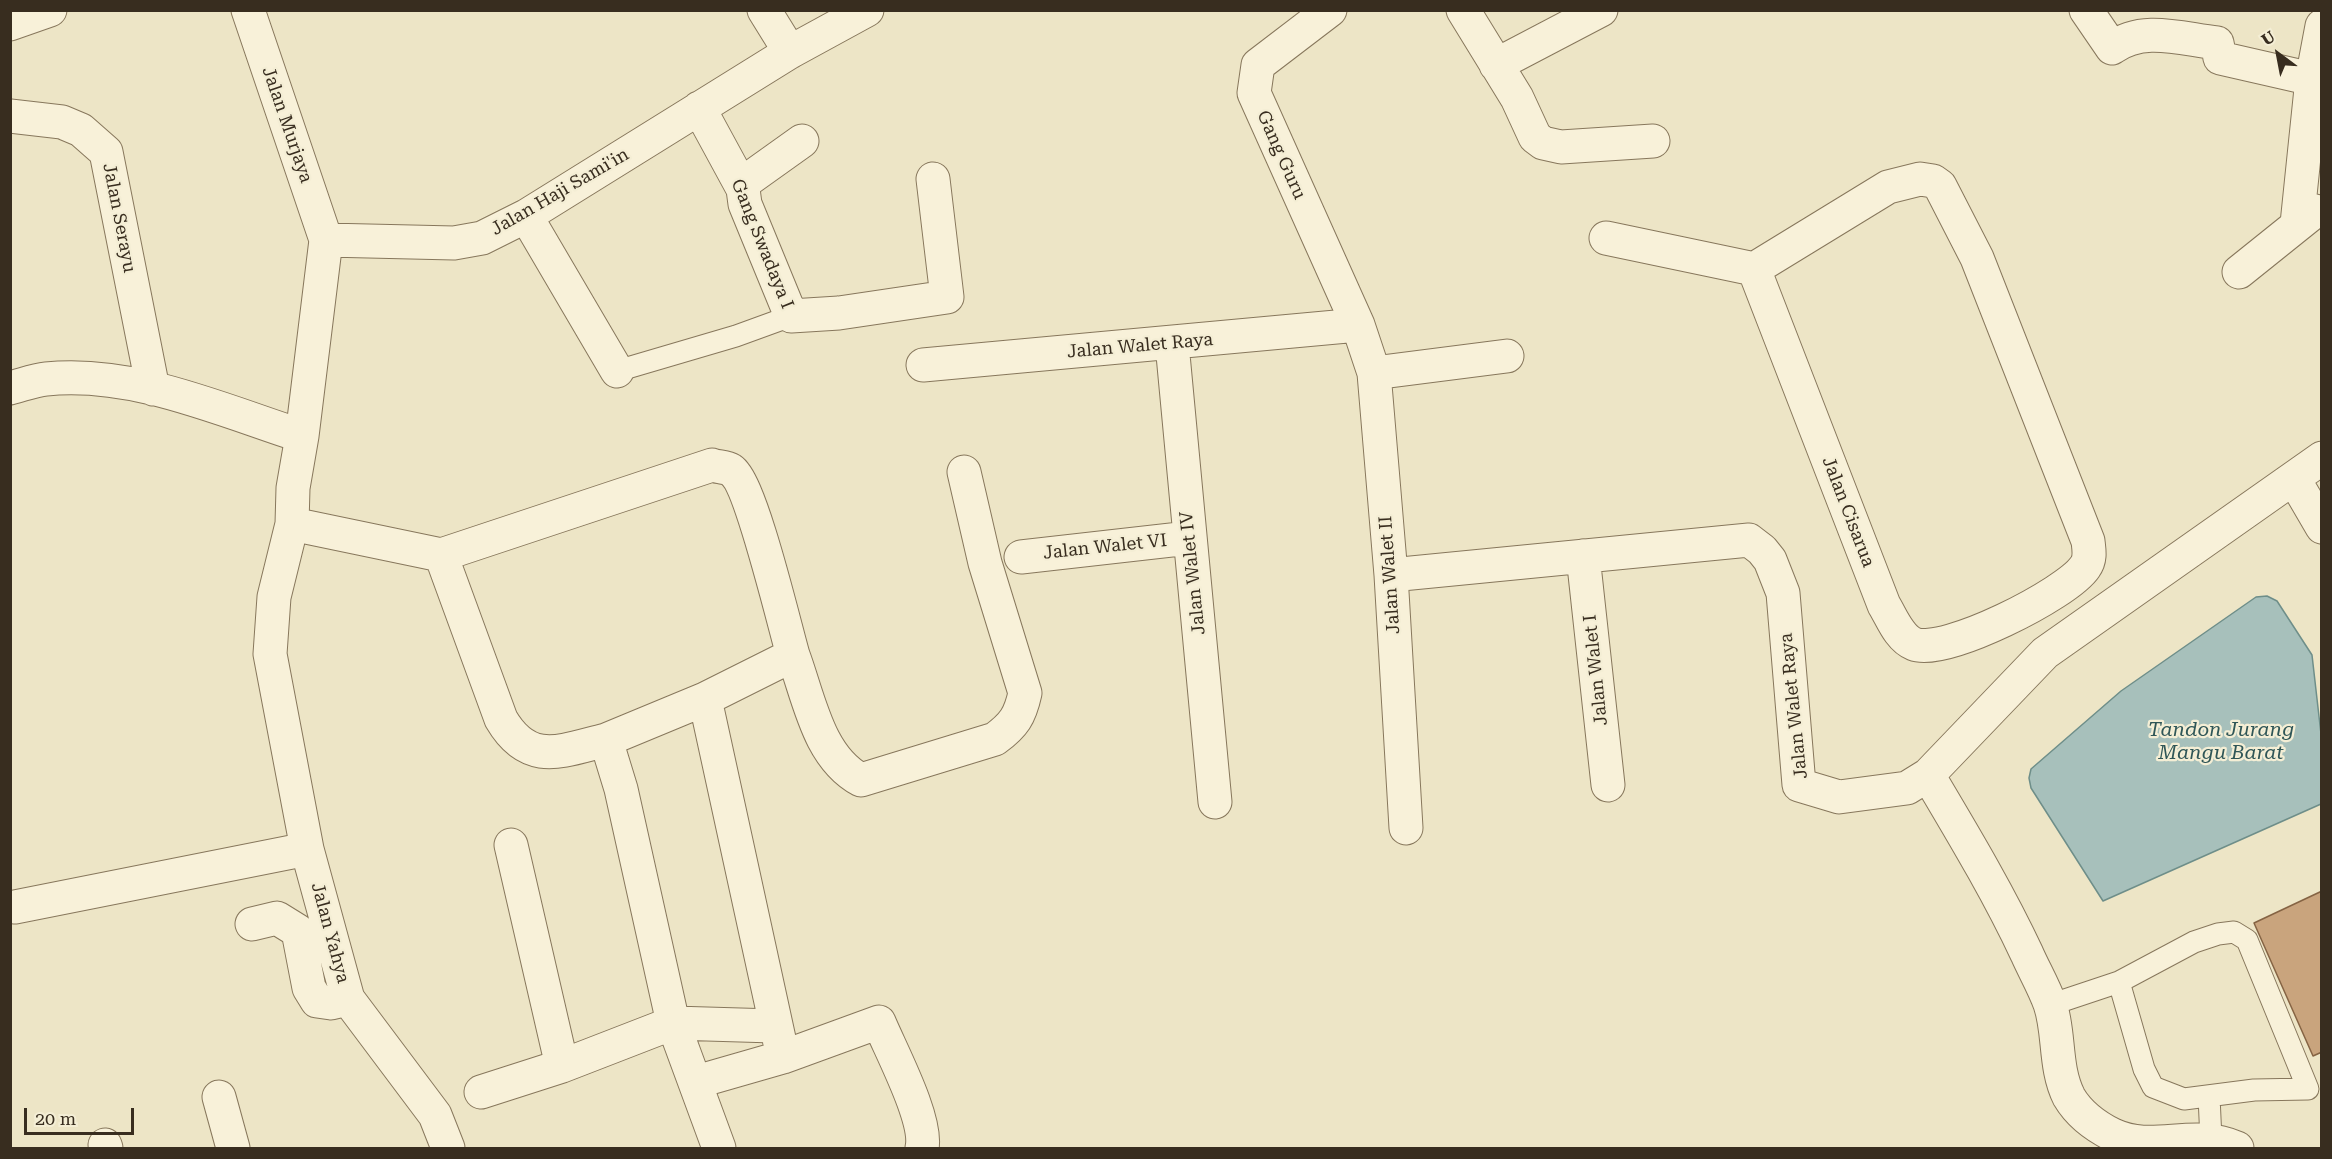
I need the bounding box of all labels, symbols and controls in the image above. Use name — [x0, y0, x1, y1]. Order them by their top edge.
north arrow — [2248, 24, 2308, 84]
text: U — [2258, 27, 2278, 50]
street label: Jalan Murjaya — [257, 64, 317, 186]
street label: Gang Guru — [1252, 107, 1310, 203]
street label: Jalan Haji Sami'in — [487, 144, 633, 240]
street label: Jalan Serayu — [98, 162, 140, 274]
street label: Gang Swadaya I — [726, 176, 798, 312]
street label: Jalan Walet Raya — [1066, 329, 1214, 363]
street label: Jalan Cisarua — [1817, 454, 1879, 570]
street label: Jalan Walet IV — [1176, 510, 1210, 636]
street label: Jalan Walet II — [1375, 515, 1405, 635]
street label: Jalan Walet VI — [1042, 530, 1168, 564]
street label: Jalan Walet I — [1579, 613, 1613, 727]
street label: Jalan Walet Raya — [1776, 632, 1812, 780]
water label: Tandon Jurang Mangu Barat — [2148, 718, 2294, 765]
street label: Jalan Yahya — [306, 880, 354, 986]
scale bar — [27, 1096, 136, 1134]
text: 20 m — [35, 1108, 76, 1129]

